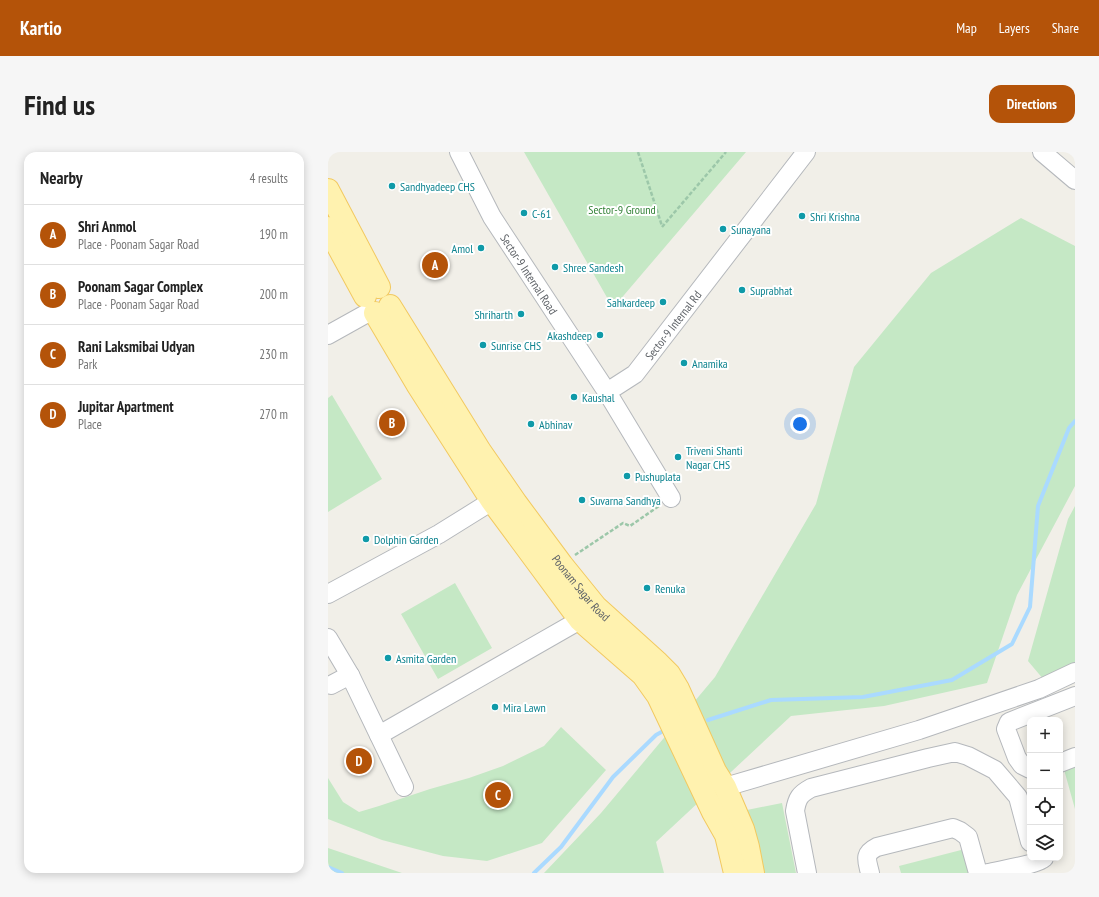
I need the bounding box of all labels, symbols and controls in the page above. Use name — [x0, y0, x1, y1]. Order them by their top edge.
text: Kartio — [20, 16, 62, 40]
text: Map — [956, 19, 977, 37]
text: Layers — [999, 19, 1030, 37]
text: Share — [1052, 19, 1079, 37]
button: Directions — [989, 85, 1075, 123]
text: Find us — [24, 86, 95, 123]
text: Nearby — [40, 167, 83, 189]
text: 4 results — [249, 170, 288, 187]
place label: Sandhyadeep CHS — [400, 179, 475, 194]
marker: Sandhyadeep CHS — [387, 181, 397, 191]
park label: Sector-9 Ground — [588, 202, 656, 217]
place label: C-61 — [532, 206, 551, 221]
marker: C-61 — [519, 208, 529, 218]
place label: Shri Krishna — [810, 209, 860, 224]
marker: Shri Krishna — [797, 211, 807, 221]
text: Shri Anmol — [78, 217, 136, 236]
place label: Sunayana — [731, 222, 771, 237]
marker: Sunayana — [718, 224, 728, 234]
text: A — [50, 226, 56, 243]
text: 190 m — [259, 226, 288, 243]
street label: Sector-9 Internal Road — [498, 231, 561, 317]
text: Place · Poonam Sagar Road — [78, 236, 199, 253]
place label: Amol — [452, 241, 473, 256]
marker: Amol — [476, 243, 486, 253]
pin: A — [422, 250, 448, 280]
place label: Shree Sandesh — [563, 260, 624, 275]
marker: Shree Sandesh — [550, 262, 560, 272]
text: Poonam Sagar Complex — [78, 277, 203, 296]
place label: Suprabhat — [750, 283, 793, 298]
marker: Suprabhat — [737, 285, 747, 295]
text: B — [50, 286, 56, 303]
text: 200 m — [259, 286, 288, 303]
street label: Sector-9 Internal Rd — [641, 287, 704, 363]
place label: Sahkardeep — [607, 295, 655, 310]
text: Place · Poonam Sagar Road — [78, 296, 199, 313]
marker: Sahkardeep — [658, 297, 668, 307]
place label: Shriharth — [474, 307, 513, 322]
marker: Shriharth — [516, 309, 526, 319]
place label: Akashdeep — [547, 328, 592, 343]
marker: Akashdeep — [595, 330, 605, 340]
text: Rani Laksmibai Udyan — [78, 337, 195, 356]
place label: Sunrise CHS — [491, 338, 541, 353]
marker: Sunrise CHS — [478, 340, 488, 350]
text: C — [50, 346, 56, 363]
text: 230 m — [259, 346, 288, 363]
text: Park — [78, 356, 97, 373]
place label: Anamika — [692, 356, 728, 371]
marker: Anamika — [679, 358, 689, 368]
place label: Kaushal — [582, 390, 615, 405]
marker: Kaushal — [569, 392, 579, 402]
text: Jupitar Apartment — [78, 397, 174, 416]
text: D — [50, 406, 56, 423]
text: 270 m — [259, 406, 288, 423]
pin: B — [379, 408, 405, 438]
your location — [790, 414, 810, 434]
text: Place — [78, 416, 102, 433]
place label: Abhinav — [539, 417, 573, 432]
marker: Abhinav — [526, 419, 536, 429]
place label: Triveni Shanti Nagar CHS — [686, 443, 743, 472]
marker: Triveni Shanti Nagar CHS — [673, 452, 683, 462]
place label: Pushuplata — [635, 469, 681, 484]
marker: Pushuplata — [622, 471, 632, 481]
place label: Suvarna Sandhya — [590, 493, 661, 508]
marker: Suvarna Sandhya — [577, 495, 587, 505]
place label: Dolphin Garden — [374, 532, 439, 547]
marker: Dolphin Garden — [361, 534, 371, 544]
street label: Poonam Sagar Road — [549, 552, 614, 624]
place label: Renuka — [655, 581, 685, 596]
marker: Renuka — [642, 583, 652, 593]
place label: Asmita Garden — [396, 651, 456, 666]
marker: Asmita Garden — [383, 653, 393, 663]
place label: Mira Lawn — [503, 700, 546, 715]
marker: Mira Lawn — [490, 702, 500, 712]
map controls — [1027, 717, 1063, 861]
button: + — [1027, 717, 1063, 753]
pin: D — [346, 746, 372, 776]
button: − — [1027, 753, 1063, 789]
pin: C — [485, 780, 511, 810]
button: locate — [1027, 789, 1063, 825]
button: layers — [1027, 825, 1063, 861]

